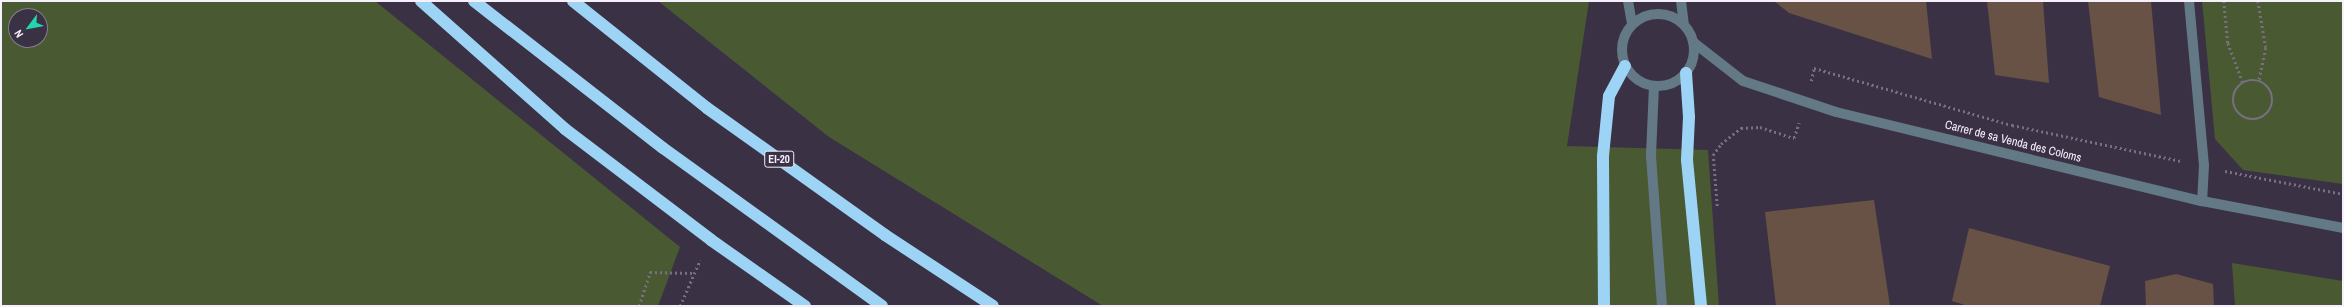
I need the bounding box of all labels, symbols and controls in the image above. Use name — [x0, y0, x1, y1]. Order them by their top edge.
north arrow — [8, 8, 48, 48]
text: N — [11, 27, 26, 40]
street label: Carrer de sa Venda des Coloms — [1943, 118, 2083, 166]
road number: EI-20 — [764, 150, 794, 168]

